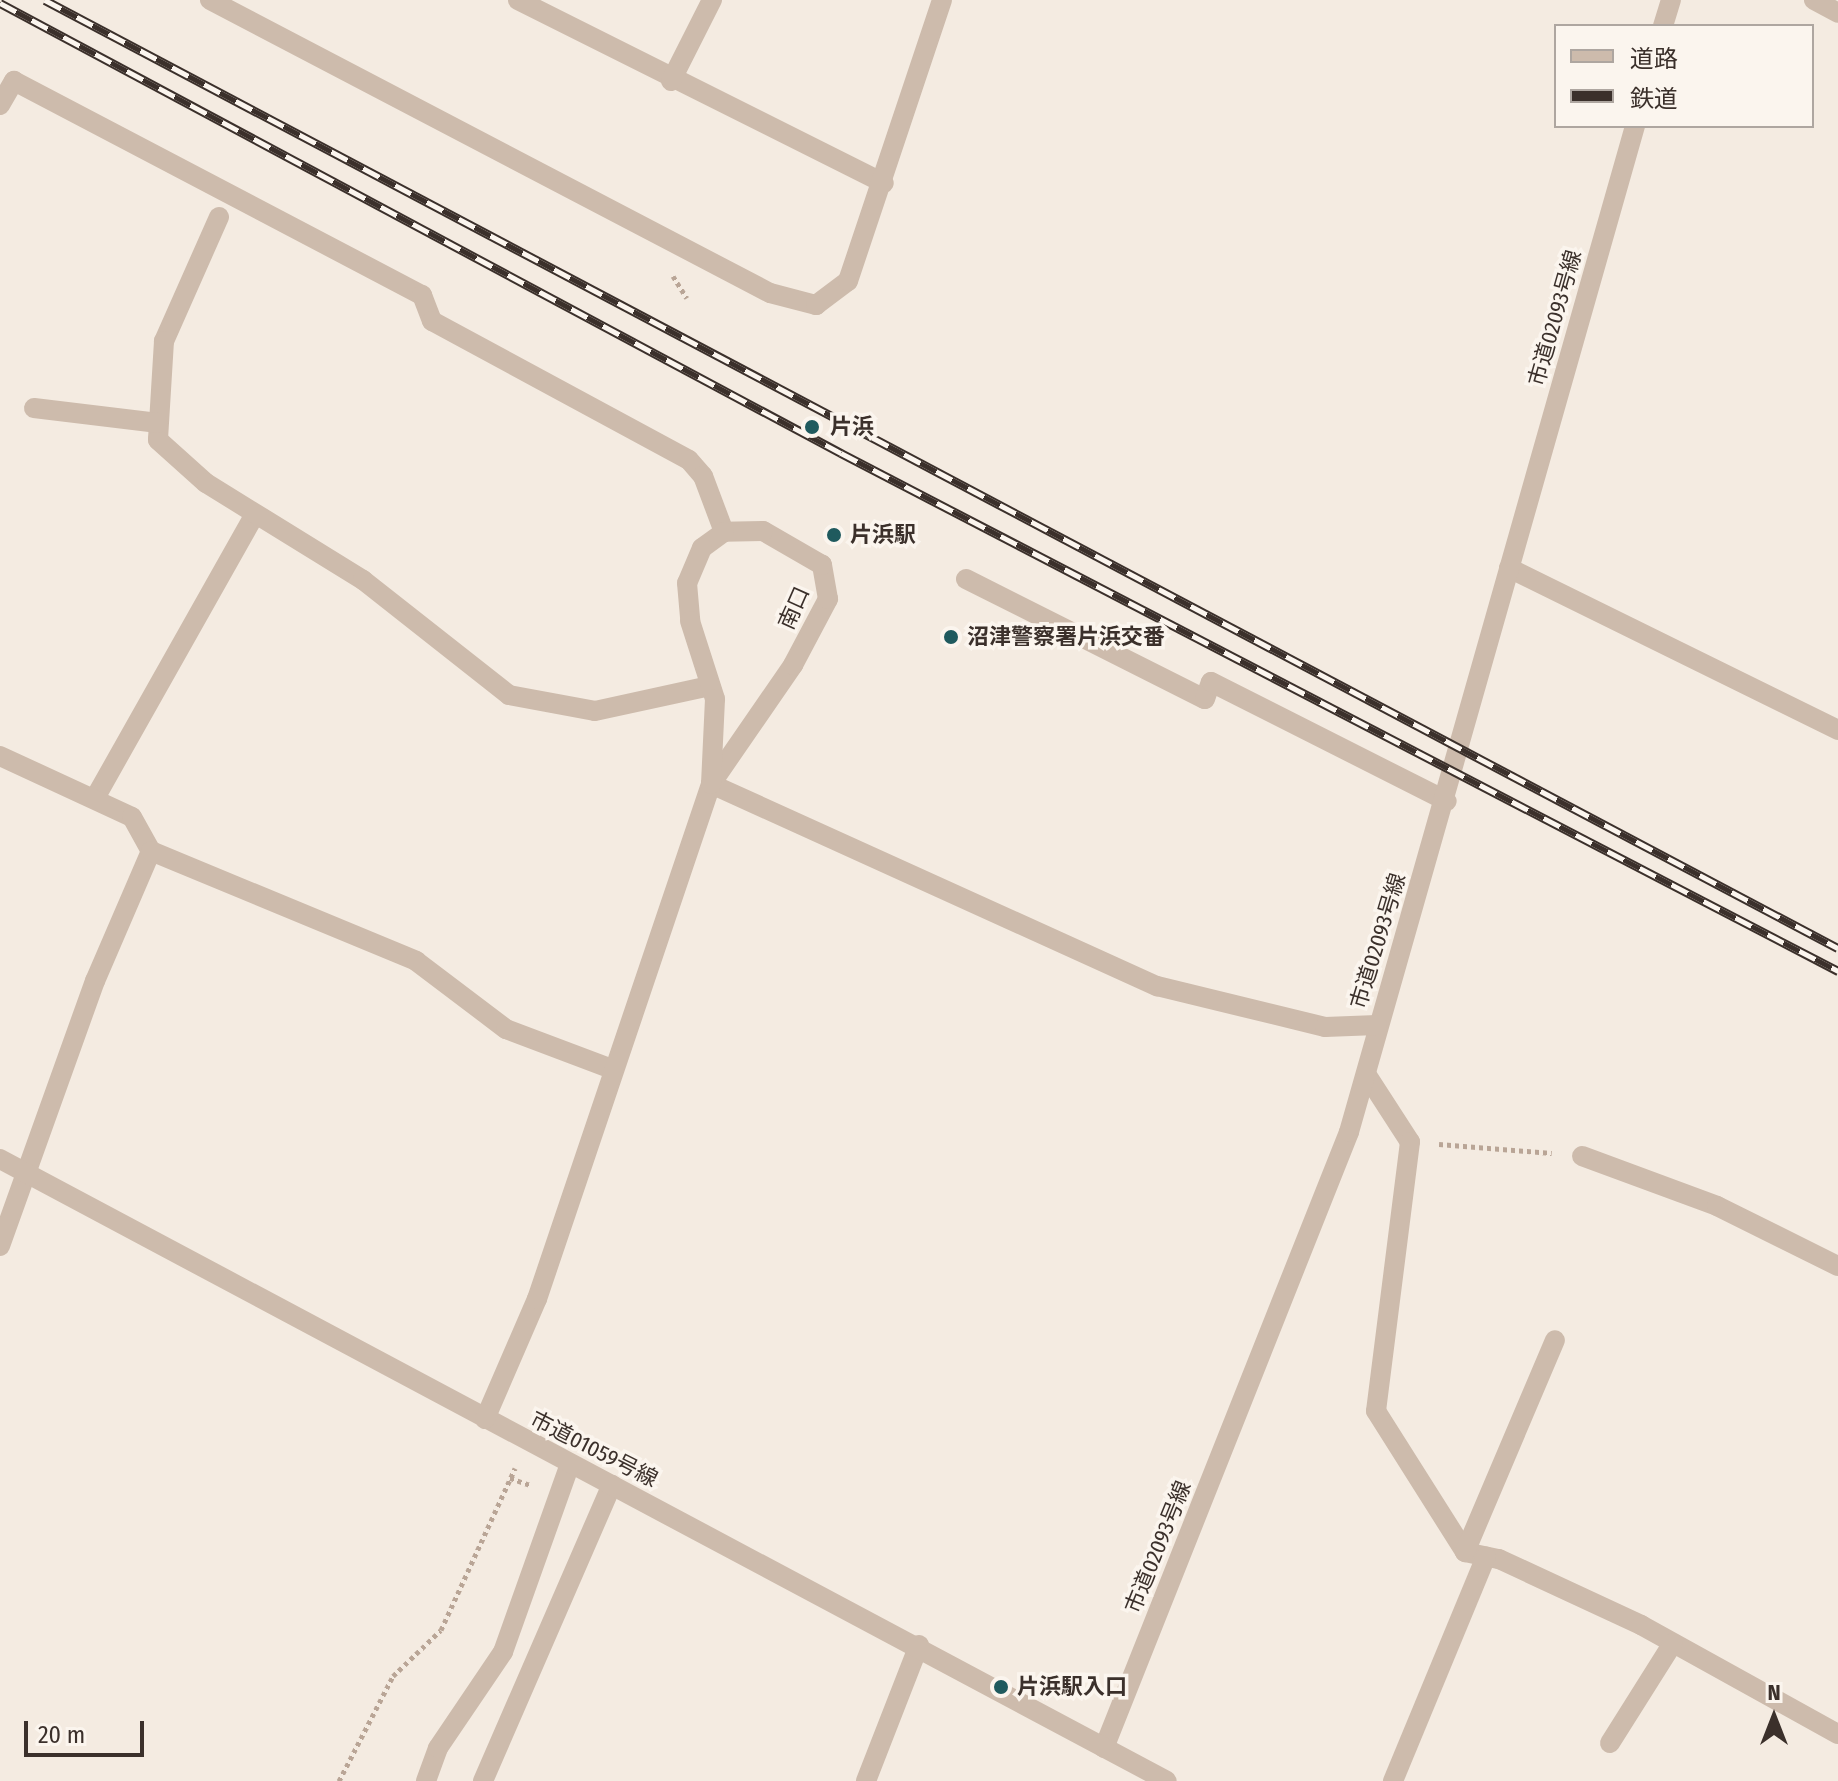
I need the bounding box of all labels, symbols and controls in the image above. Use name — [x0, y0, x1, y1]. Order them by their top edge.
legend — [1554, 24, 1814, 128]
text: 道路 — [1630, 45, 1678, 73]
text: 鉄道 — [1630, 85, 1678, 113]
street label: 市道02093号線 — [1523, 247, 1587, 389]
place label: 片浜 — [830, 414, 874, 440]
marker: 片浜 — [801, 416, 823, 438]
place label: 片浜駅 — [850, 522, 916, 548]
marker: 片浜駅 — [825, 526, 843, 544]
street label: 南口 — [773, 583, 815, 633]
place label: 沼津警察署片浜交番 — [967, 624, 1165, 650]
marker: 沼津警察署片浜交番 — [942, 628, 960, 646]
street label: 市道02093号線 — [1345, 870, 1411, 1012]
street label: 市道01059号線 — [526, 1406, 662, 1492]
street label: 市道02093号線 — [1119, 1477, 1197, 1617]
place label: 片浜駅入口 — [1017, 1674, 1127, 1700]
north arrow — [1734, 1677, 1814, 1757]
marker: 片浜駅入口 — [992, 1678, 1010, 1696]
text: N — [1767, 1679, 1781, 1706]
scale bar — [28, 1705, 148, 1755]
text: 20 m — [38, 1721, 85, 1749]

